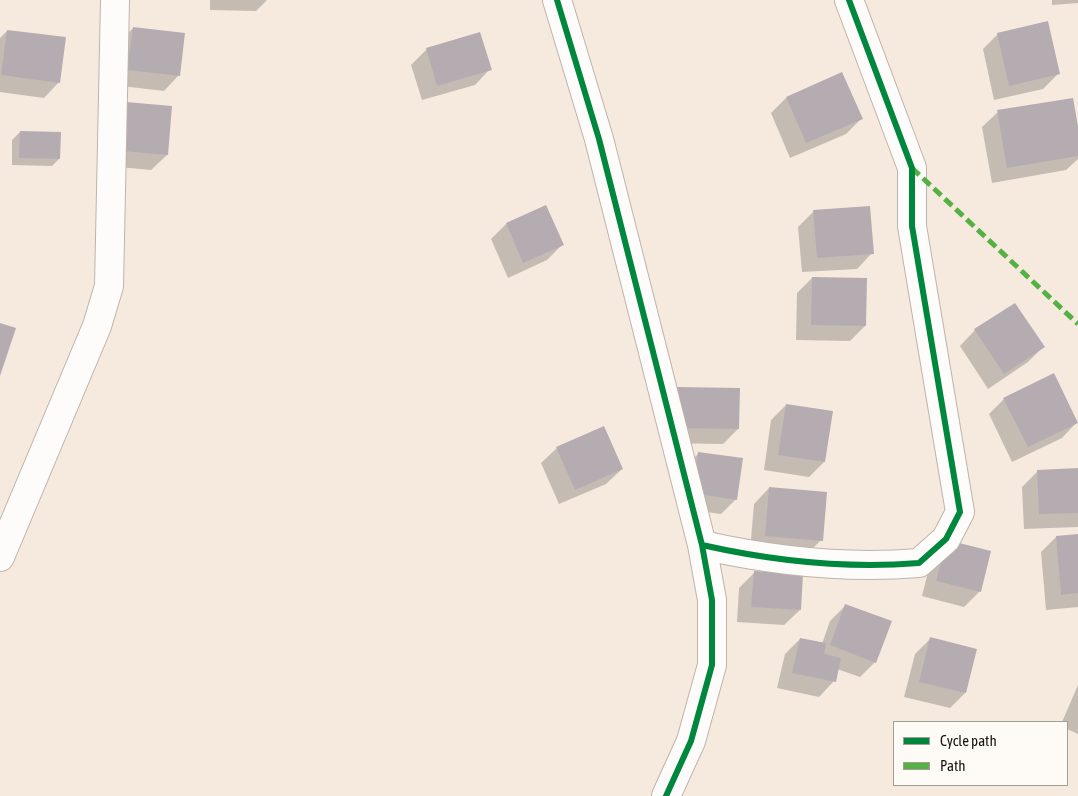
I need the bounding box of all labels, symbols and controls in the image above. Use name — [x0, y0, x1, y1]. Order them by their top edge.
legend — [893, 721, 1068, 786]
text: Cycle path — [940, 732, 997, 749]
text: Path — [940, 757, 966, 774]

